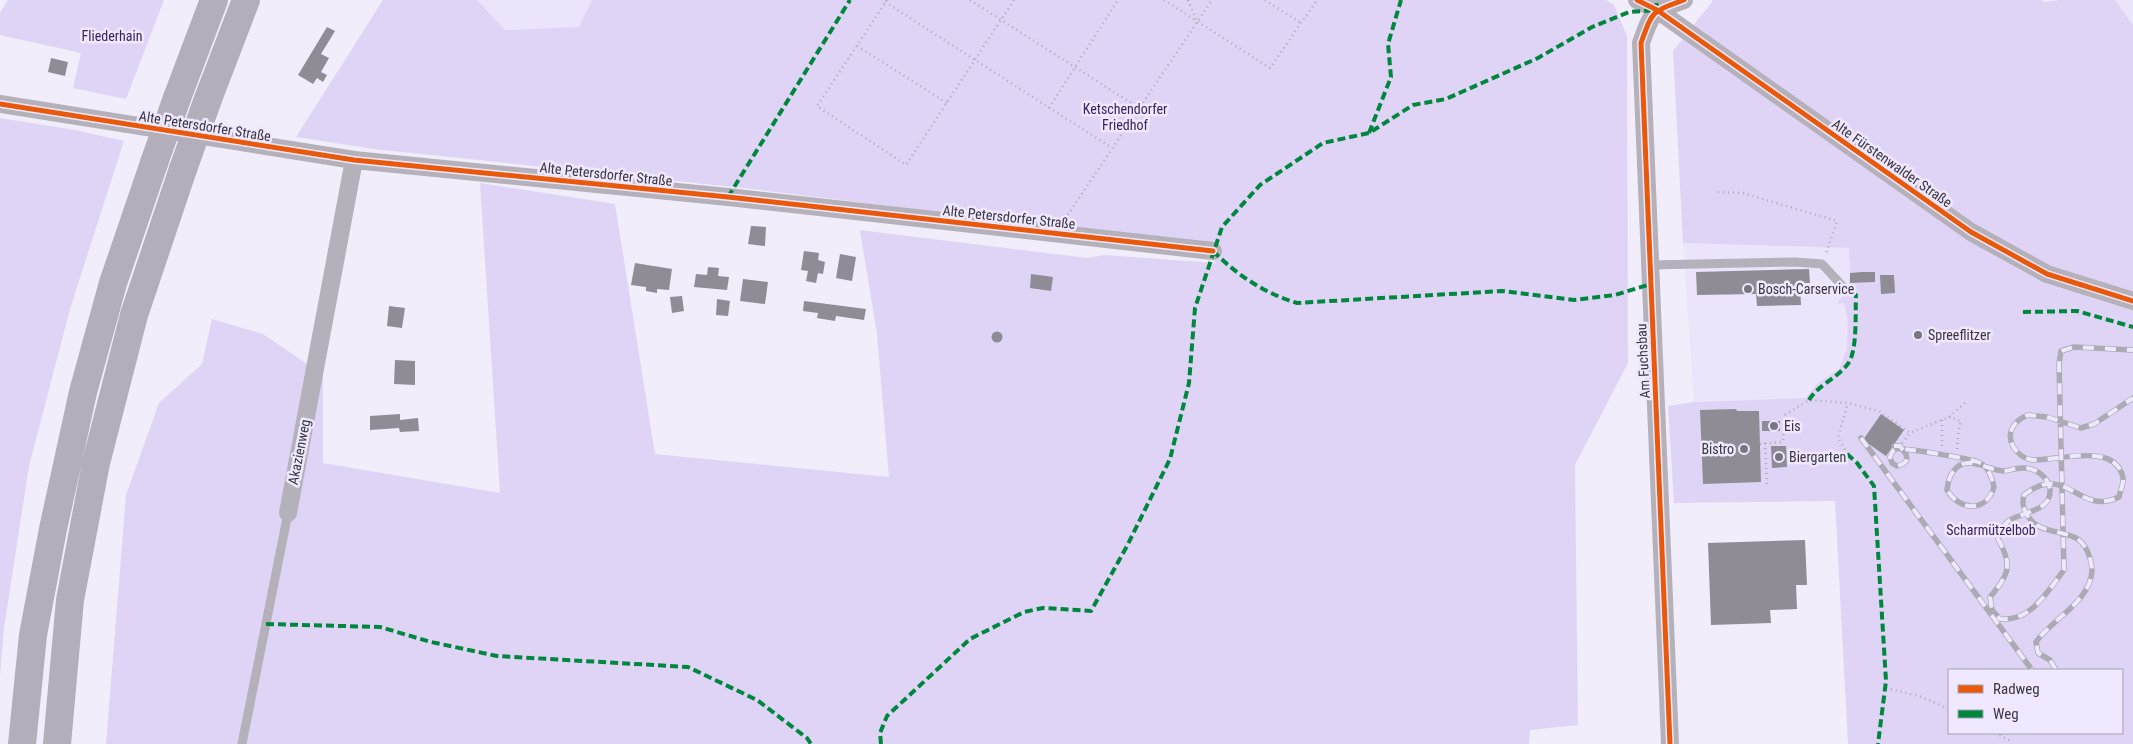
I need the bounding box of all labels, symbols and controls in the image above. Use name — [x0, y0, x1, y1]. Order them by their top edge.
park label: Fliederhain — [82, 28, 142, 44]
park label: Ketschendorfer Friedhof — [1083, 101, 1167, 133]
street label: Alte Petersdorfer Straße — [138, 108, 273, 144]
street label: Alte Fürstenwalder Straße — [1829, 116, 1955, 211]
street label: Alte Petersdorfer Straße — [539, 159, 674, 189]
street label: Alte Petersdorfer Straße — [942, 202, 1077, 232]
place label: Bosch-Carservice — [1758, 281, 1855, 297]
marker: Bosch-Carservice — [1742, 283, 1754, 295]
street label: Am Fuchsbau — [1633, 323, 1653, 399]
place label: Spreeflitzer — [1928, 327, 1991, 343]
marker: Spreeflitzer — [1912, 329, 1924, 341]
street label: Akazienweg — [285, 418, 313, 486]
place label: Eis — [1784, 418, 1801, 434]
marker: Eis — [1768, 420, 1780, 432]
place label: Bistro — [1701, 441, 1734, 457]
marker: Bistro — [1738, 443, 1750, 455]
place label: Biergarten — [1789, 449, 1846, 465]
marker: Biergarten — [1773, 451, 1785, 463]
park label: Scharmützelbob — [1946, 522, 2036, 538]
legend — [1948, 669, 2123, 734]
text: Radweg — [1993, 680, 2040, 698]
text: Weg — [1993, 705, 2019, 723]

